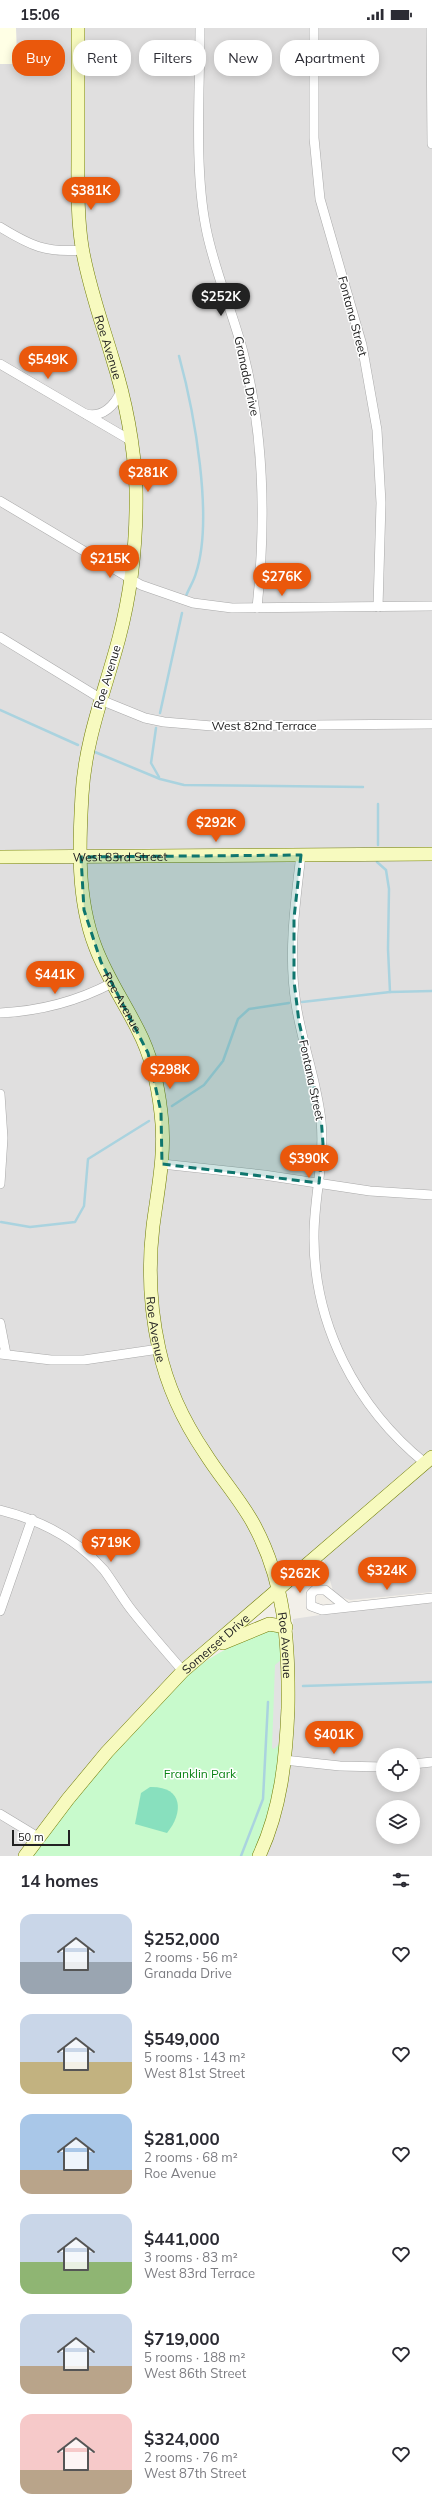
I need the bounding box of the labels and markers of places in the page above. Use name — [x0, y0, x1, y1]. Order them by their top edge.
pin: $381K — [63, 177, 119, 211]
pin: $252K — [193, 283, 249, 317]
pin: $549K — [20, 346, 76, 380]
pin: $281K — [120, 459, 176, 493]
pin: $215K — [82, 545, 138, 579]
pin: $276K — [254, 563, 310, 597]
pin: $292K — [188, 809, 244, 843]
pin: $441K — [27, 961, 83, 995]
pin: $298K — [142, 1056, 198, 1090]
pin: $390K — [281, 1145, 337, 1179]
pin: $719K — [83, 1529, 139, 1563]
pin: $324K — [359, 1557, 415, 1591]
pin: $262K — [272, 1560, 328, 1594]
pin: $401K — [306, 1721, 362, 1755]

